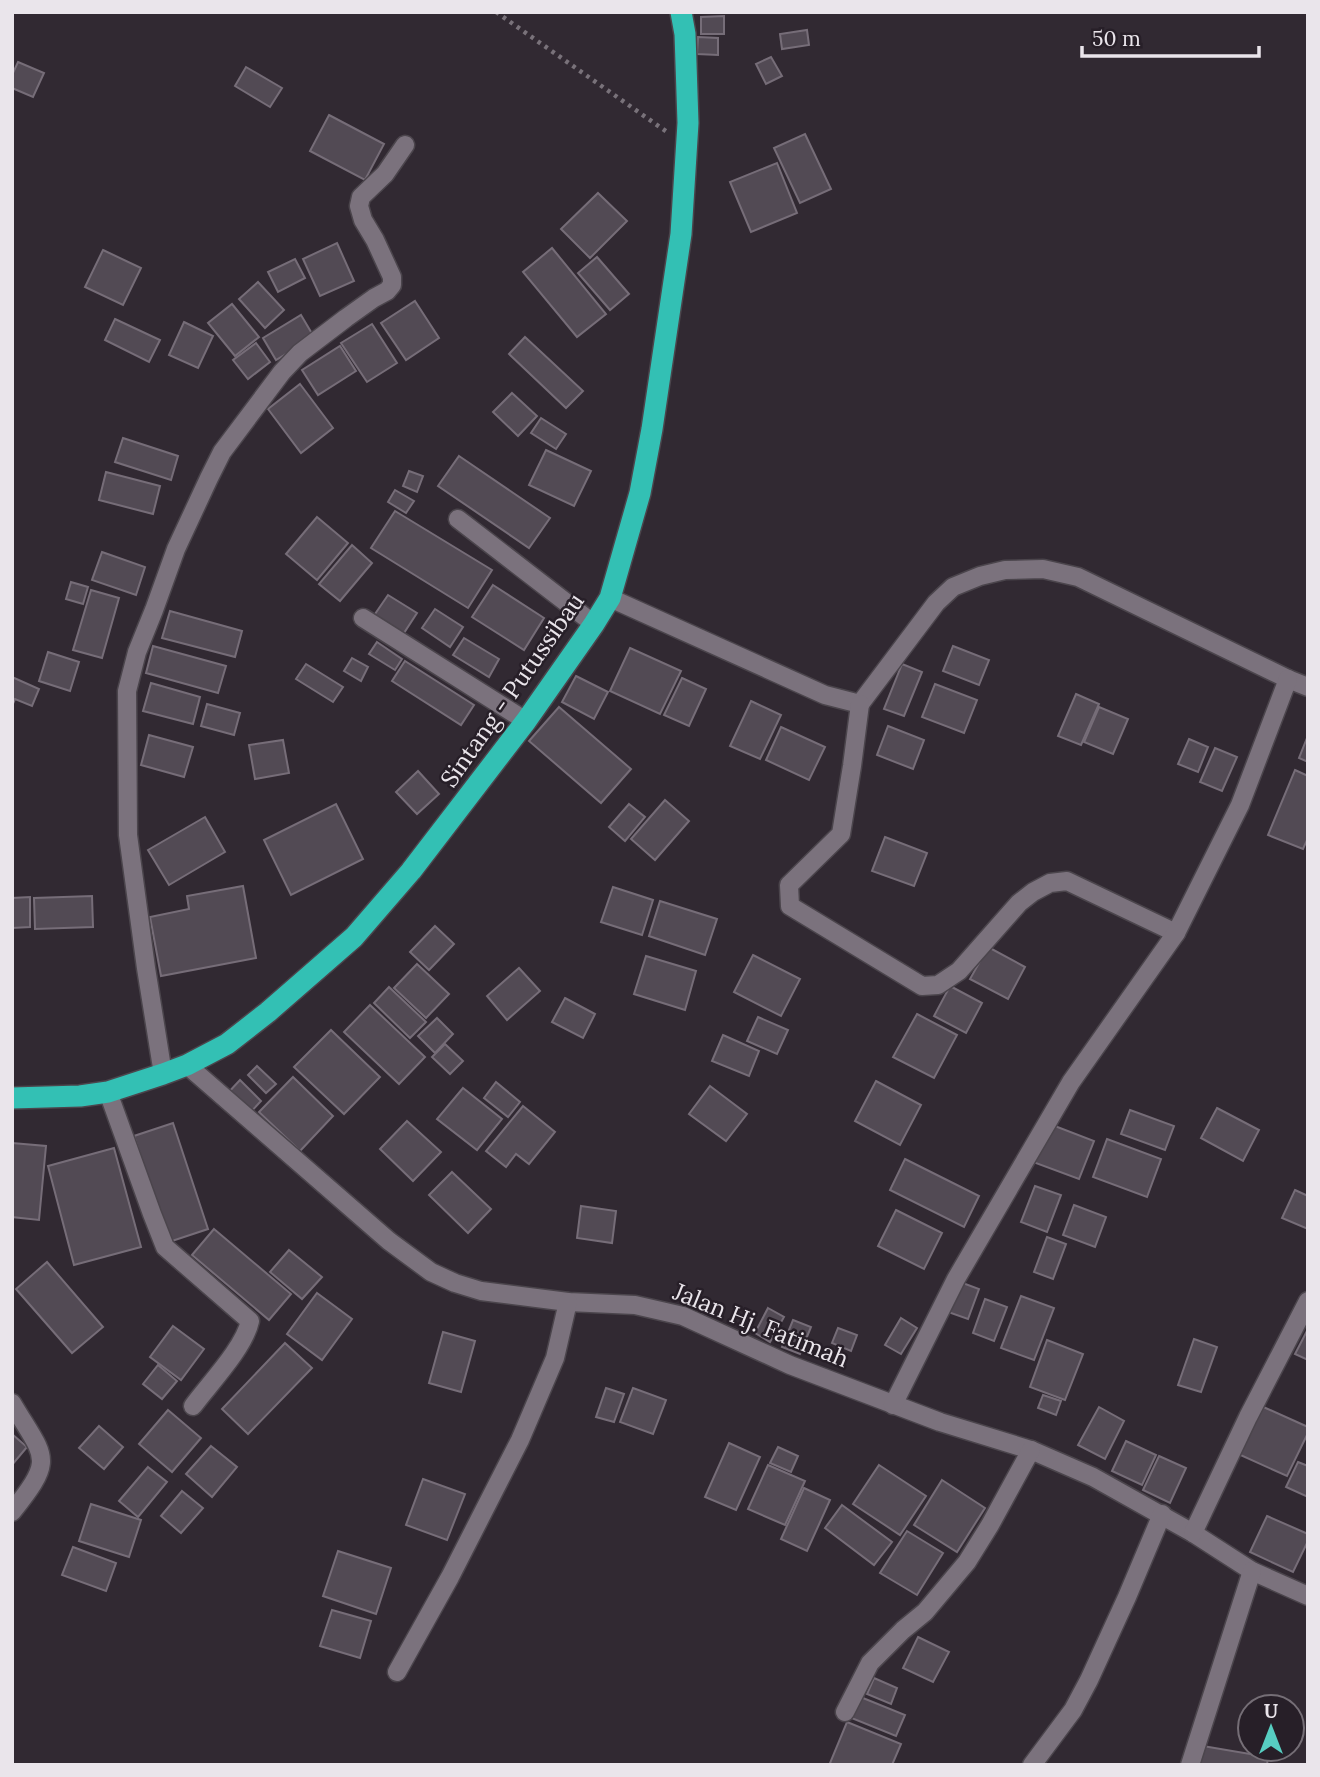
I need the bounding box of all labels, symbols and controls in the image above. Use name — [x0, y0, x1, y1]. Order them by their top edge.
scale bar — [1082, 14, 1259, 58]
text: 50 m — [1092, 25, 1141, 52]
street label: Sintang - Putussibau — [433, 587, 591, 793]
street label: Jalan Hj. Fatimah — [668, 1275, 853, 1374]
north arrow — [1236, 1693, 1306, 1763]
text: U — [1264, 1699, 1278, 1723]

